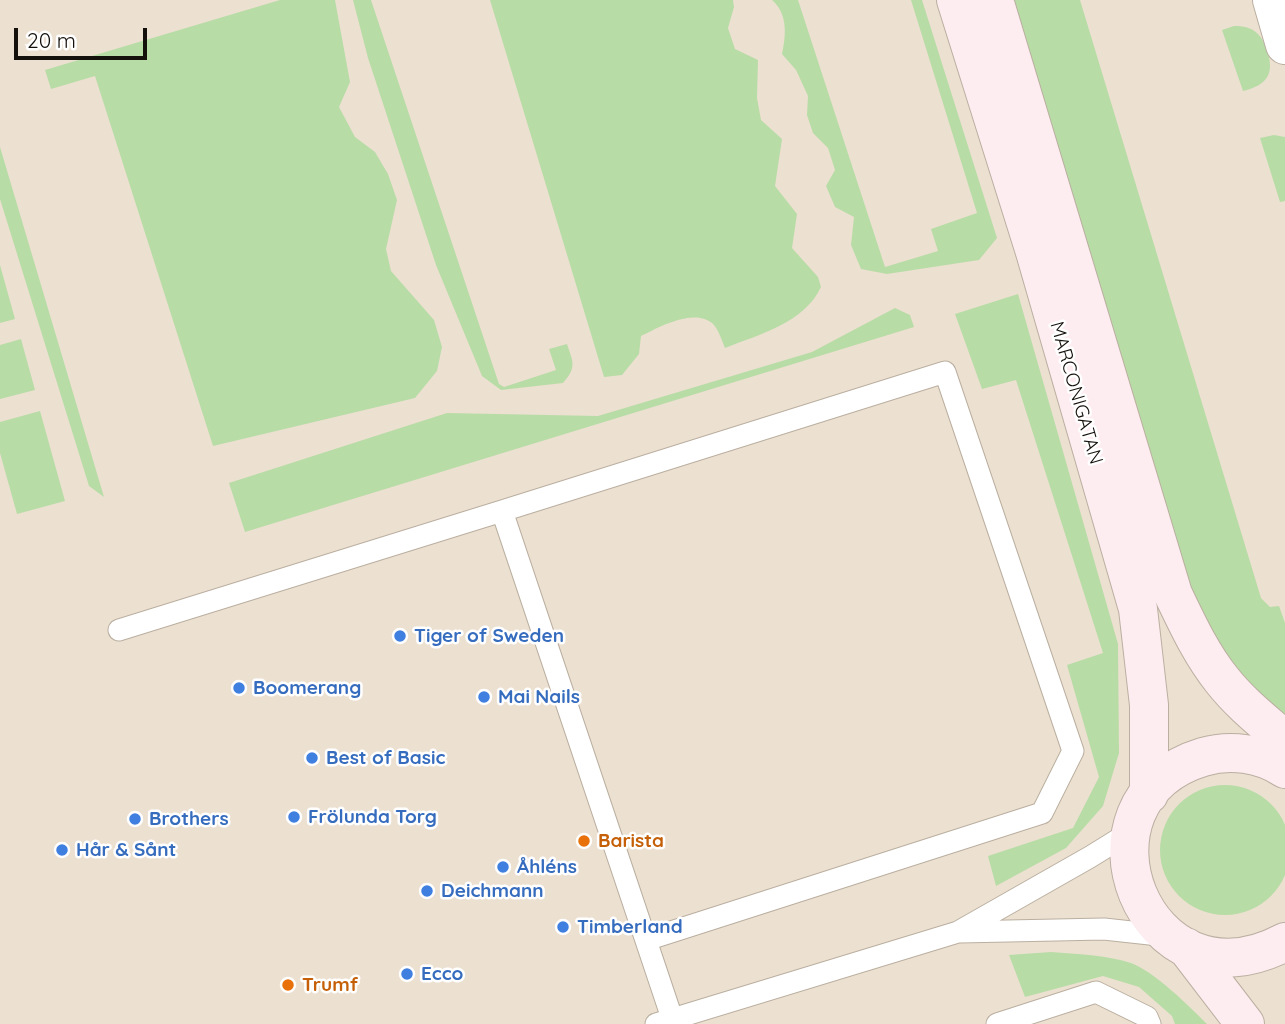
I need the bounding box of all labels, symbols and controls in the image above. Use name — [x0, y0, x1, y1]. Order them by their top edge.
scale bar — [18, 14, 150, 58]
text: 20 m — [27, 27, 76, 53]
street label: MARCONIGATAN — [1045, 319, 1107, 467]
place label: Tiger of Sweden — [414, 625, 564, 647]
marker: Tiger of Sweden — [392, 628, 408, 644]
place label: Boomerang — [253, 677, 361, 699]
marker: Boomerang — [231, 680, 247, 696]
place label: Mai Nails — [498, 686, 580, 708]
marker: Mai Nails — [476, 689, 492, 705]
place label: Best of Basic — [326, 747, 445, 769]
marker: Best of Basic — [304, 750, 320, 766]
place label: Frölunda Torg — [308, 806, 437, 828]
place label: Brothers — [149, 808, 229, 830]
marker: Frölunda Torg — [286, 809, 302, 825]
marker: Brothers — [127, 811, 143, 827]
place label: Barista — [598, 830, 664, 852]
marker: Barista — [576, 833, 592, 849]
place label: Hår & Sånt — [76, 839, 176, 861]
marker: Hår & Sånt — [54, 842, 70, 858]
place label: Åhléns — [517, 856, 577, 878]
marker: Åhléns — [495, 859, 511, 875]
place label: Deichmann — [441, 880, 544, 902]
marker: Deichmann — [419, 883, 435, 899]
place label: Timberland — [577, 916, 683, 938]
marker: Timberland — [555, 919, 571, 935]
place label: Ecco — [421, 963, 463, 985]
marker: Ecco — [399, 966, 415, 982]
place label: Trumf — [302, 974, 358, 996]
marker: Trumf — [280, 977, 296, 993]

